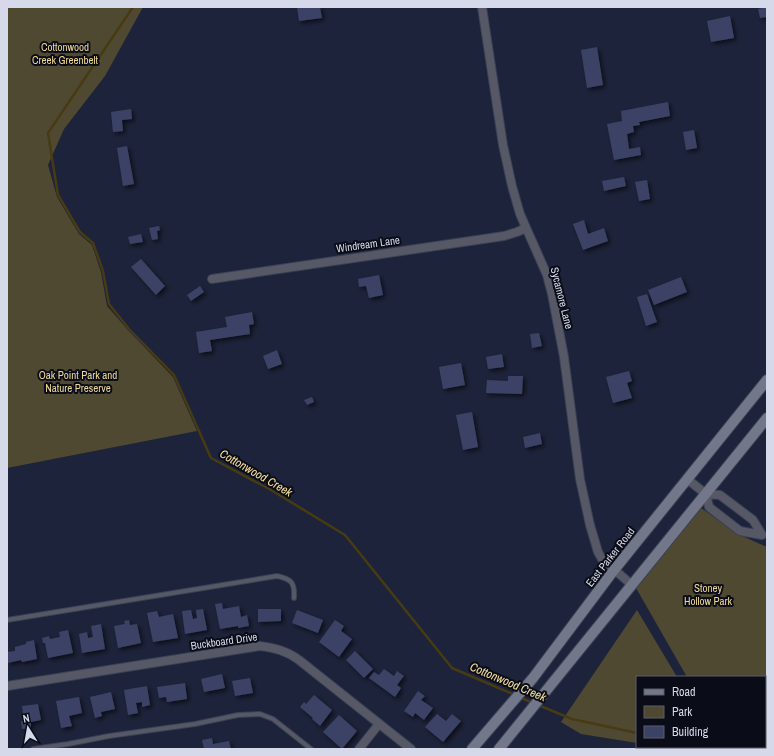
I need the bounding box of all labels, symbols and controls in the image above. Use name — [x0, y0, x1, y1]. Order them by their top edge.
park label: Cottonwood Creek Greenbelt — [32, 40, 99, 67]
street label: Windream Lane — [335, 233, 401, 255]
street label: Sycamore Lane — [548, 266, 576, 330]
park label: Oak Point Park and Nature Preserve — [39, 368, 117, 395]
water label: Cottonwood Creek — [217, 446, 296, 501]
street label: East Parker Road — [583, 525, 637, 589]
park label: Stoney Hollow Park — [684, 581, 733, 608]
street label: Buckboard Drive — [190, 629, 258, 653]
water label: Cottonwood Creek — [467, 659, 550, 706]
legend — [636, 676, 766, 748]
text: Road — [672, 684, 696, 700]
text: Park — [672, 704, 692, 720]
north arrow — [8, 708, 48, 748]
text: N — [22, 711, 31, 726]
text: Building — [672, 724, 709, 740]

